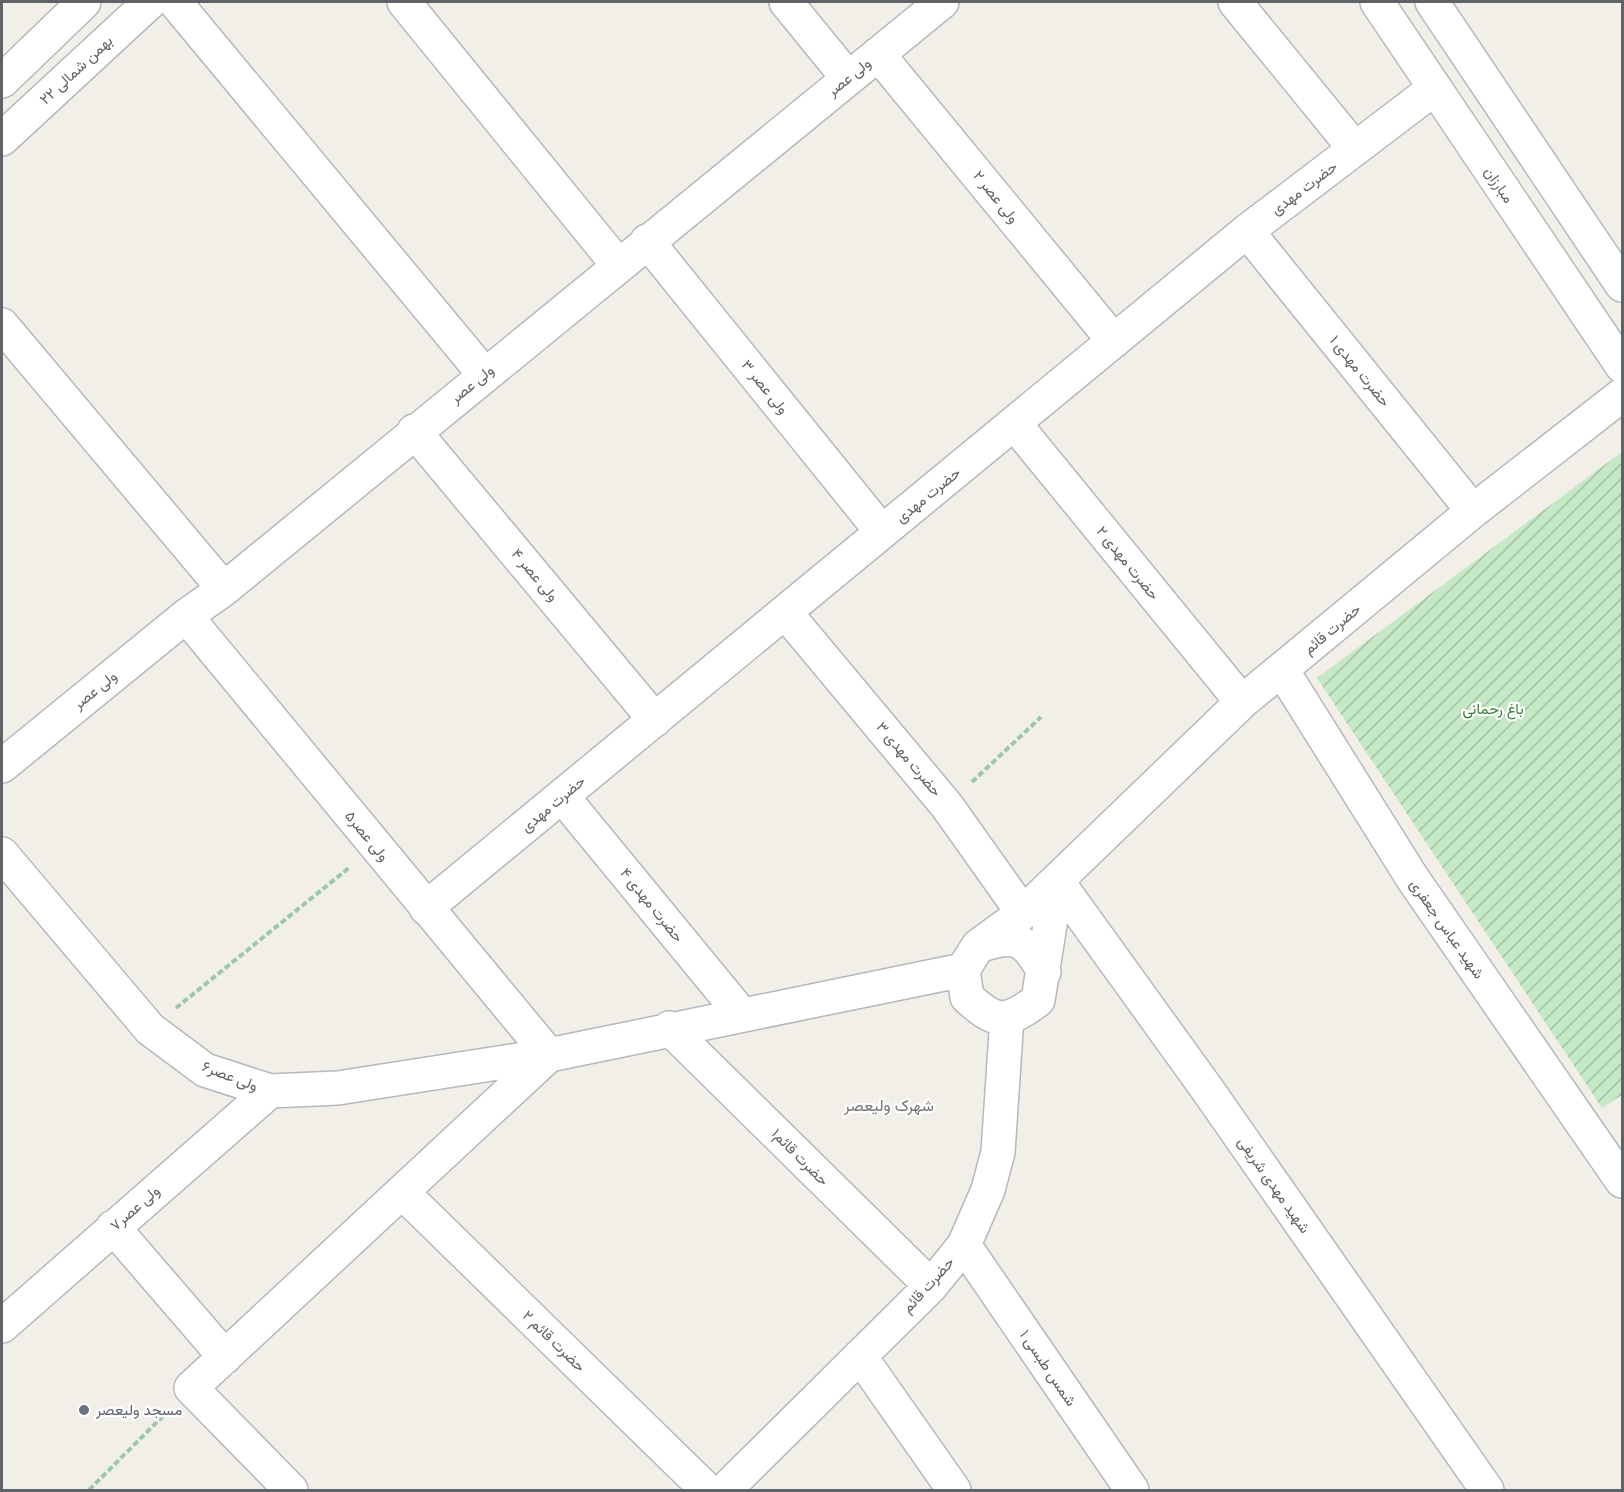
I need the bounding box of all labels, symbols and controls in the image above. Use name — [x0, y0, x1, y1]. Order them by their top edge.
street label: ۲۲ بهمن شمالی — [36, 32, 117, 109]
street label: ولی عصر — [823, 54, 875, 101]
street label: حضرت مهدی — [1267, 157, 1341, 220]
street label: مبارزان — [1480, 163, 1518, 207]
street label: ولی عصر ۲ — [969, 167, 1023, 228]
street label: حضرت مهدی ۱ — [1325, 332, 1394, 411]
street label: ولی عصر ۳ — [737, 356, 792, 418]
street label: ولی عصر — [446, 361, 498, 408]
street label: حضرت مهدی — [892, 463, 965, 527]
street label: حضرت مهدی ۲ — [1092, 522, 1163, 604]
street label: ولی عصر ۴ — [507, 545, 562, 606]
street label: حضرت قائم — [1300, 600, 1365, 659]
street label: ولی عصر — [69, 667, 121, 714]
park label: باغ رحمانی — [1462, 700, 1524, 720]
street label: حضرت مهدی ۳ — [872, 718, 945, 801]
street label: حضرت مهدی — [517, 772, 589, 837]
street label: ولی عصر۵ — [340, 807, 393, 866]
street label: حضرت مهدی ۴ — [616, 864, 688, 947]
street label: شهید عباس جعفری — [1405, 876, 1488, 983]
street label: ولی عصر۶ — [199, 1057, 260, 1096]
district label: شهرک ولیعصر — [843, 1096, 934, 1116]
street label: حضرت قائم۱ — [767, 1125, 832, 1190]
street label: شهید مهدی شریفی — [1233, 1133, 1314, 1237]
street label: ولی عصر۷ — [107, 1182, 164, 1235]
street label: حضرت قائم — [898, 1253, 959, 1317]
street label: حضرت قائم ۲ — [518, 1306, 589, 1376]
street label: شمس طبسی ۱ — [1015, 1326, 1080, 1410]
place label: مسجد ولیعصر — [95, 1401, 182, 1419]
marker: مسجد ولیعصر — [77, 1403, 91, 1417]

